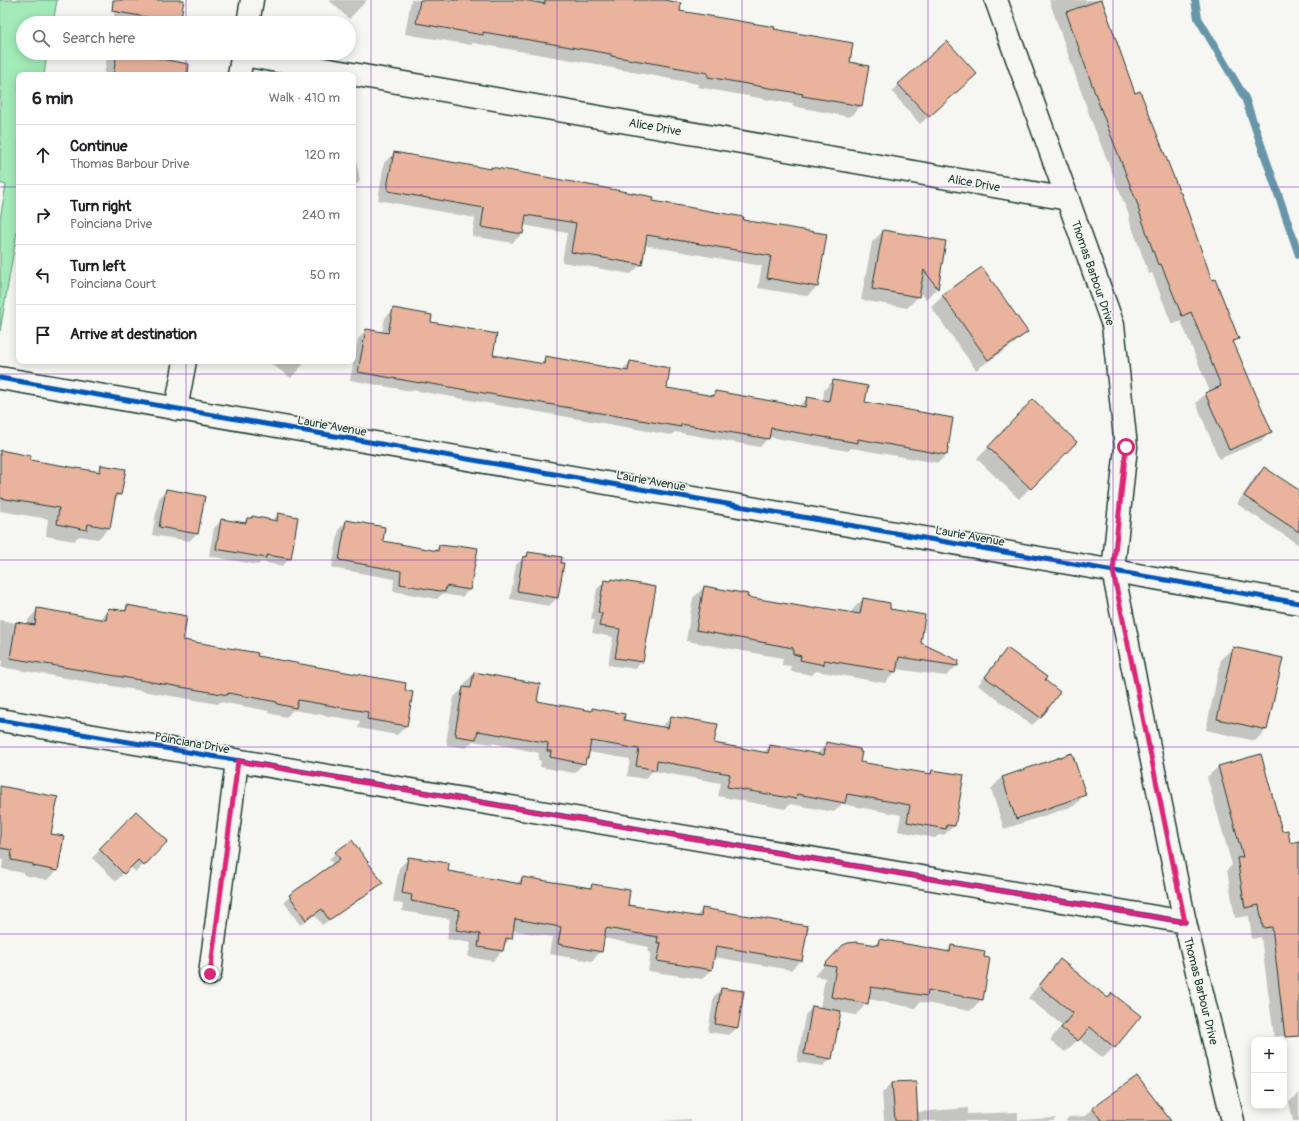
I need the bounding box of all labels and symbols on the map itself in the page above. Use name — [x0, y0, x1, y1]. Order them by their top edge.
street label: Alice Drive — [627, 116, 682, 139]
street label: Alice Drive — [946, 172, 1001, 195]
street label: Thomas Barbour Drive — [1068, 219, 1118, 328]
street label: Laurie Avenue — [296, 413, 368, 440]
route start — [1117, 438, 1135, 456]
street label: Laurie Avenue — [615, 468, 687, 495]
street label: Laurie Avenue — [934, 523, 1006, 550]
street label: Poinciana Drive — [153, 730, 231, 757]
street label: Thomas Barbour Drive — [1180, 936, 1221, 1046]
route end — [201, 965, 219, 983]

